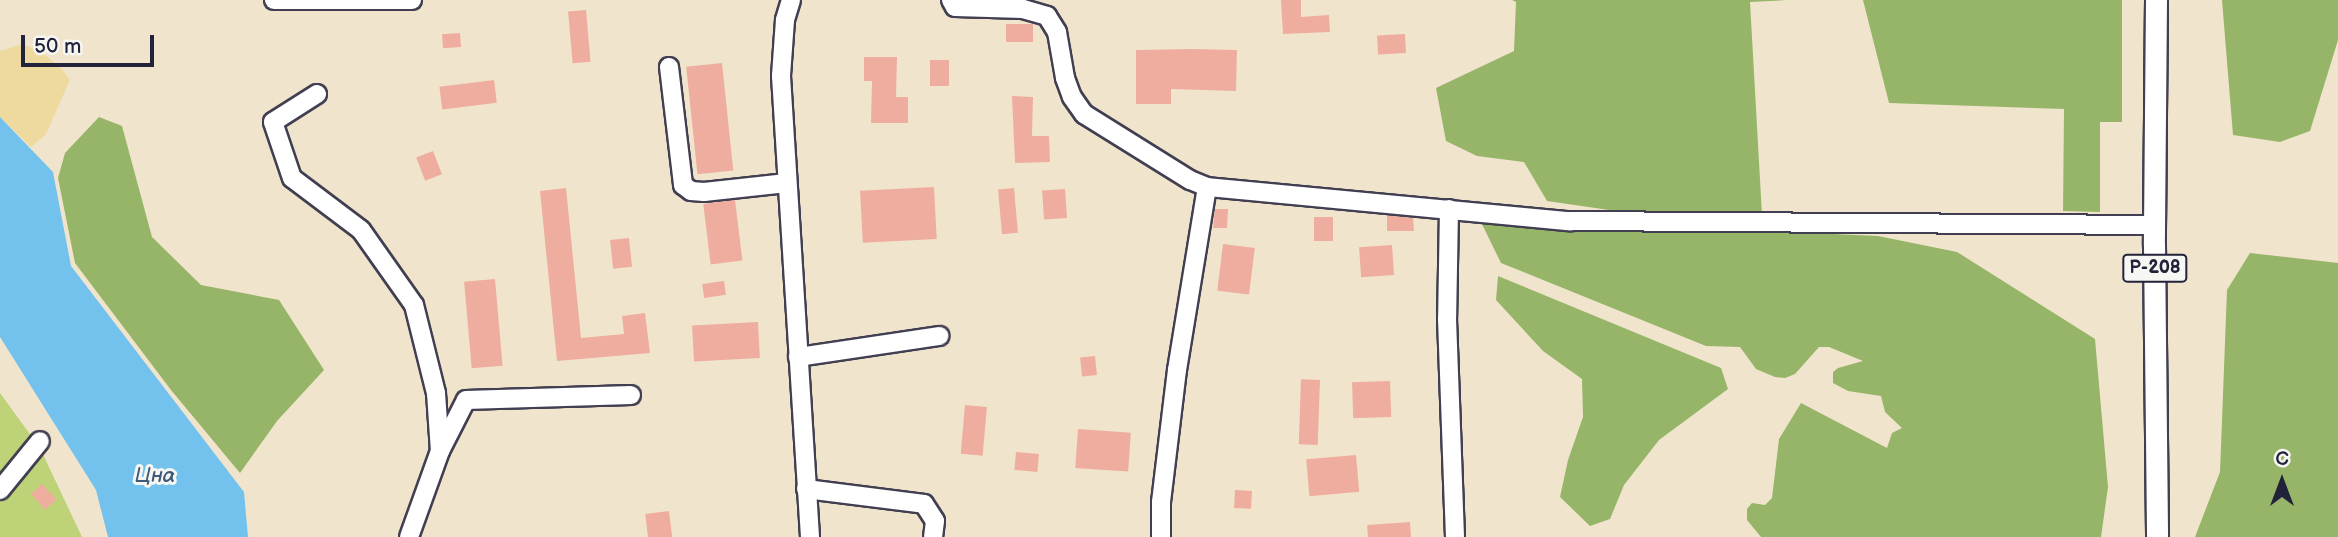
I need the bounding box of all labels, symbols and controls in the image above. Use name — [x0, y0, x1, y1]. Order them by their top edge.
scale bar — [24, 21, 158, 65]
text: 50 m — [34, 34, 81, 59]
road number: Р-208 — [2122, 254, 2188, 282]
north arrow — [2247, 446, 2317, 516]
text: С — [2275, 448, 2289, 471]
water label: Цна — [135, 463, 175, 489]

